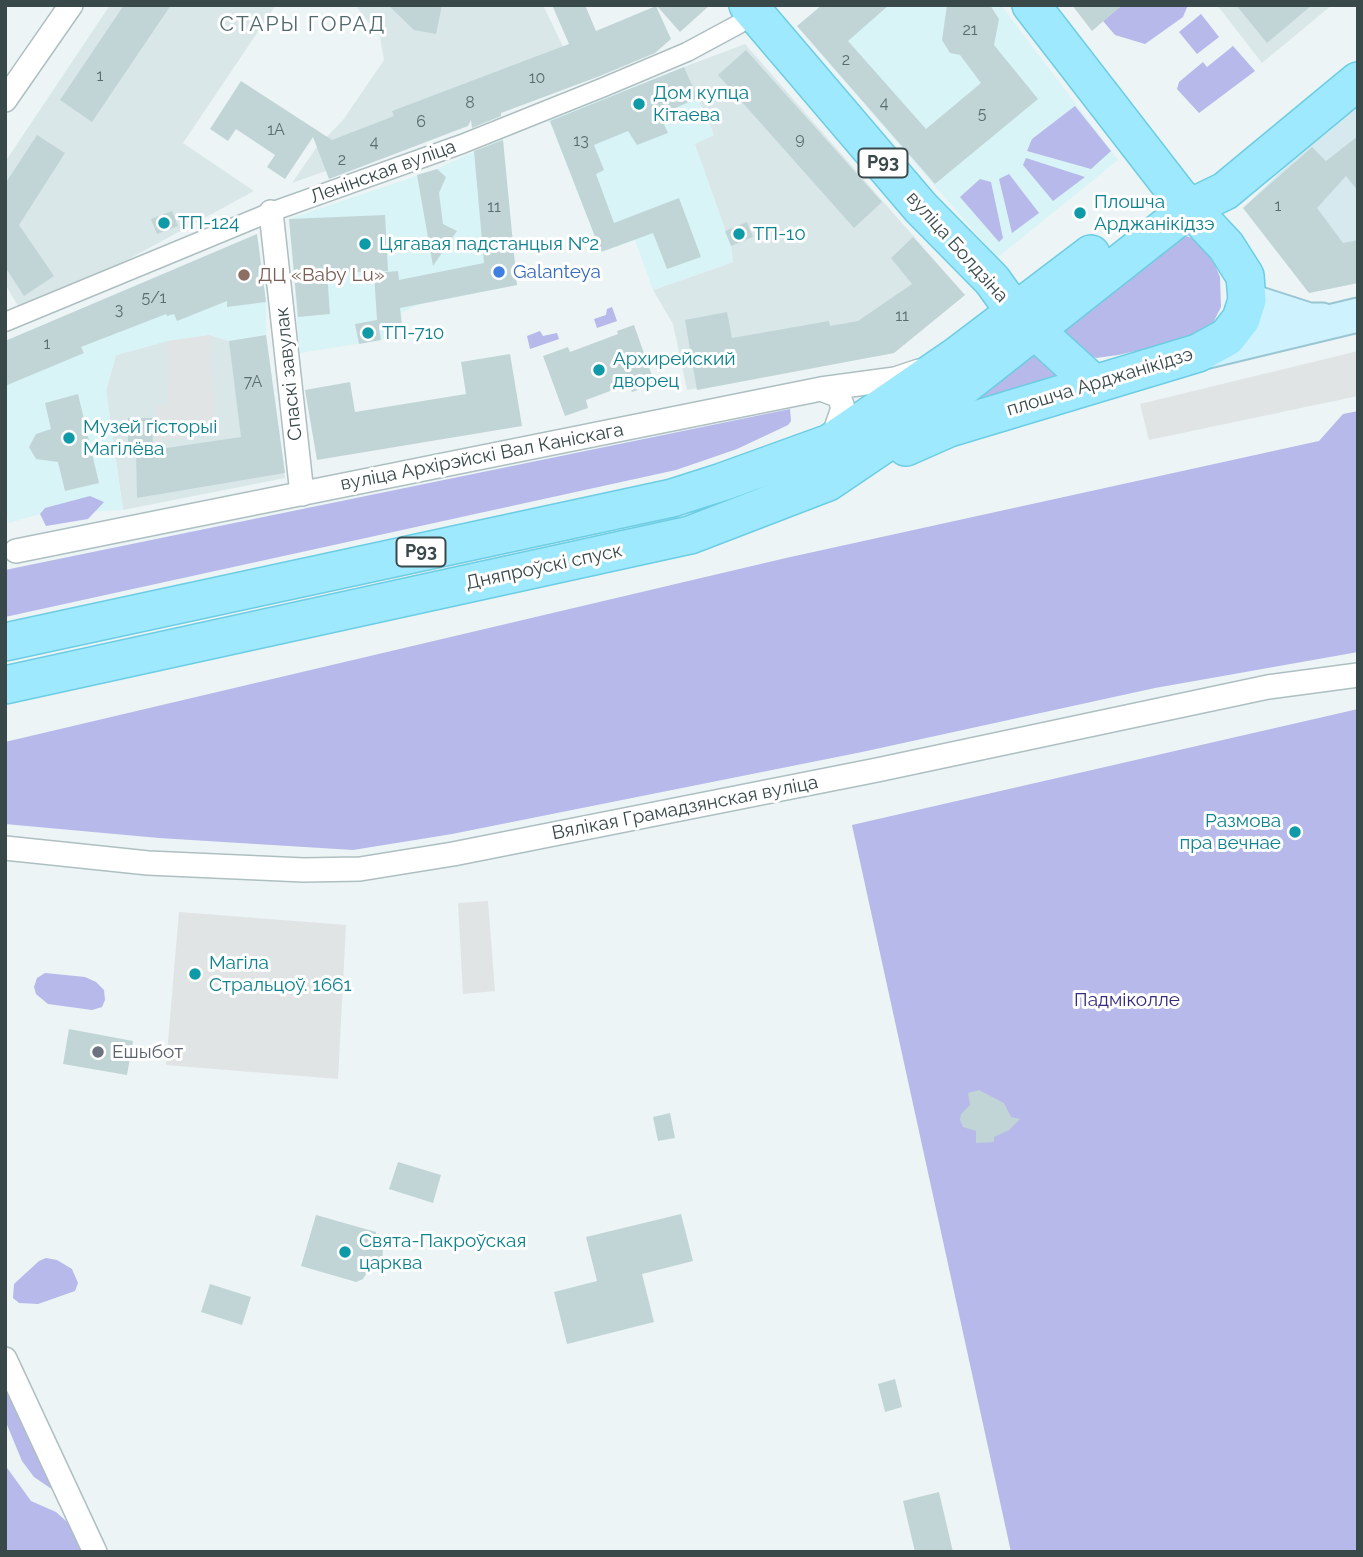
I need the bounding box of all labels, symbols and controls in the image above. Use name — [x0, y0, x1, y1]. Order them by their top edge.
district label: СТАРЫ ГОРАД — [221, 12, 385, 38]
house number: 21 — [962, 20, 978, 40]
house number: 2 — [842, 50, 850, 70]
house number: 1 — [97, 66, 103, 86]
house number: 10 — [529, 68, 545, 88]
place label: Дом купца Кітаева — [653, 82, 749, 126]
house number: 8 — [465, 93, 475, 113]
house number: 4 — [880, 93, 888, 113]
marker: Дом купца Кітаева — [631, 96, 647, 112]
house number: 5 — [978, 104, 986, 124]
house number: 6 — [416, 112, 426, 132]
house number: 1А — [267, 120, 285, 140]
house number: 9 — [795, 129, 805, 149]
house number: 13 — [573, 131, 589, 151]
house number: 4 — [370, 132, 378, 152]
street label: Ленінская вуліца — [307, 135, 459, 209]
road number: Р93 — [858, 148, 908, 178]
house number: 2 — [338, 150, 346, 170]
street label: вуліца Болдзіна — [901, 187, 1013, 307]
place label: Плошча Арджанікідзэ — [1094, 191, 1215, 235]
house number: 1 — [1275, 196, 1281, 216]
house number: 11 — [487, 197, 501, 217]
marker: Плошча Арджанікідзэ — [1072, 205, 1088, 221]
place label: ТП-124 — [178, 212, 239, 234]
marker: ТП-124 — [156, 215, 172, 231]
place label: ТП-10 — [753, 223, 806, 245]
marker: ТП-10 — [731, 226, 747, 242]
place label: Цягавая падстанцыя №2 — [379, 233, 599, 255]
marker: Цягавая падстанцыя №2 — [357, 236, 373, 252]
place label: Galanteya — [513, 261, 601, 283]
place label: ДЦ «Baby Lu» — [258, 264, 385, 286]
marker: Galanteya — [491, 264, 507, 280]
marker: ДЦ «Baby Lu» — [236, 267, 252, 283]
house number: 5/1 — [142, 288, 166, 308]
house number: 3 — [115, 300, 123, 320]
street label: Спаскі завулак — [271, 306, 307, 442]
house number: 11 — [895, 306, 909, 326]
place label: ТП-710 — [382, 322, 444, 344]
marker: ТП-710 — [360, 325, 376, 341]
house number: 1 — [44, 334, 50, 354]
street label: плошча Арджанікідзэ — [1004, 343, 1196, 421]
place label: Архирейский дворец — [613, 348, 735, 392]
marker: Архирейский дворец — [591, 362, 607, 378]
house number: 7А — [244, 372, 262, 392]
place label: Музей гісторыі Магілёва — [83, 416, 217, 460]
street label: вуліца Архірэйскі Вал Каніскага — [339, 418, 625, 496]
marker: Музей гісторыі Магілёва — [61, 430, 77, 446]
road number: Р93 — [396, 538, 446, 566]
street label: Дняпроўскі спуск — [464, 539, 624, 595]
street label: Вялікая Грамадзянская вуліца — [550, 771, 820, 845]
place label: Размова пра вечнае — [1180, 810, 1281, 854]
marker: Размова пра вечнае — [1287, 824, 1303, 840]
place label: Магіла Стральцоў. 1661 — [209, 952, 352, 996]
marker: Магіла Стральцоў. 1661 — [187, 966, 203, 982]
park label: Падміколле — [1074, 989, 1180, 1011]
place label: Ешыбот — [112, 1041, 183, 1063]
marker: Ешыбот — [90, 1044, 106, 1060]
place label: Свята-Пакроўская царква — [359, 1230, 526, 1274]
marker: Свята-Пакроўская царква — [337, 1244, 353, 1260]

